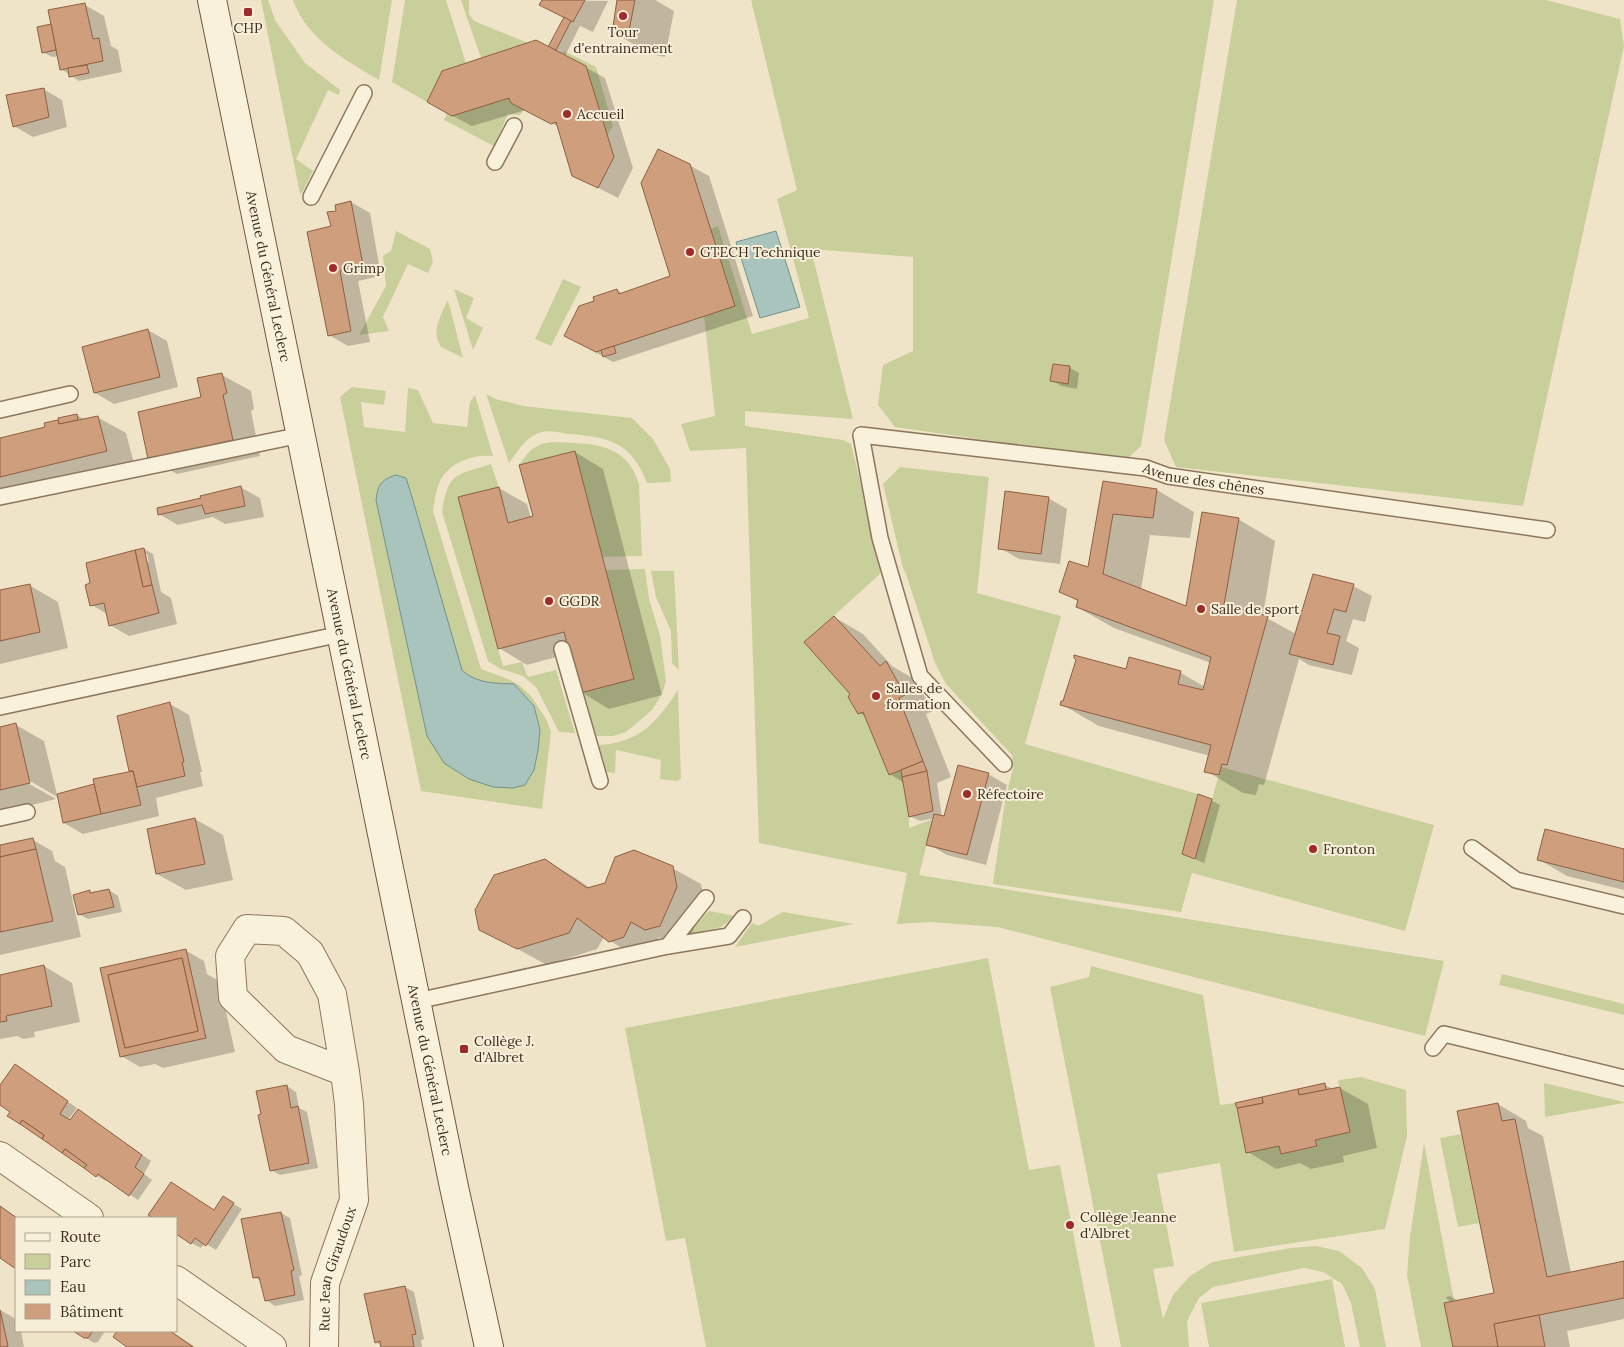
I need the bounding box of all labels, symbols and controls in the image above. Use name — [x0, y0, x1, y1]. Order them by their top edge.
marker: CHP — [242, 6, 254, 18]
marker: Tour d'entrainement — [617, 10, 629, 22]
place label: CHP — [233, 19, 263, 37]
place label: Tour d'entrainement — [573, 23, 673, 57]
place label: Accueil — [576, 105, 624, 123]
marker: Accueil — [561, 108, 573, 120]
street label: Avenue du Général Leclerc — [242, 188, 295, 364]
place label: GTECH Technique — [700, 243, 821, 261]
marker: GTECH Technique — [684, 246, 696, 258]
place label: Grimp — [343, 259, 385, 277]
marker: Grimp — [327, 262, 339, 274]
street label: Avenue des chênes — [1139, 458, 1266, 499]
street label: Avenue du Général Leclerc — [323, 586, 376, 761]
place label: GGDR — [559, 592, 599, 610]
marker: GGDR — [543, 595, 555, 607]
place label: Salle de sport — [1211, 600, 1300, 618]
marker: Salle de sport — [1195, 603, 1207, 615]
place label: Salles de formation — [886, 679, 951, 713]
marker: Salles de formation — [870, 690, 882, 702]
place label: Réfectoire — [977, 785, 1044, 803]
marker: Réfectoire — [961, 788, 973, 800]
place label: Fronton — [1323, 840, 1376, 858]
marker: Fronton — [1307, 843, 1319, 855]
street label: Avenue du Général Leclerc — [404, 982, 456, 1157]
place label: Collège J. d'Albret — [474, 1032, 535, 1066]
marker: Collège J. d'Albret — [458, 1043, 470, 1055]
street label: Rue Jean Giraudoux — [315, 1204, 360, 1332]
place label: Collège Jeanne d'Albret — [1080, 1208, 1177, 1242]
legend — [15, 1217, 178, 1332]
marker: Collège Jeanne d'Albret — [1064, 1219, 1076, 1231]
text: Route — [60, 1227, 101, 1246]
text: Parc — [60, 1252, 91, 1271]
text: Eau — [60, 1277, 86, 1296]
text: Bâtiment — [60, 1302, 123, 1321]

